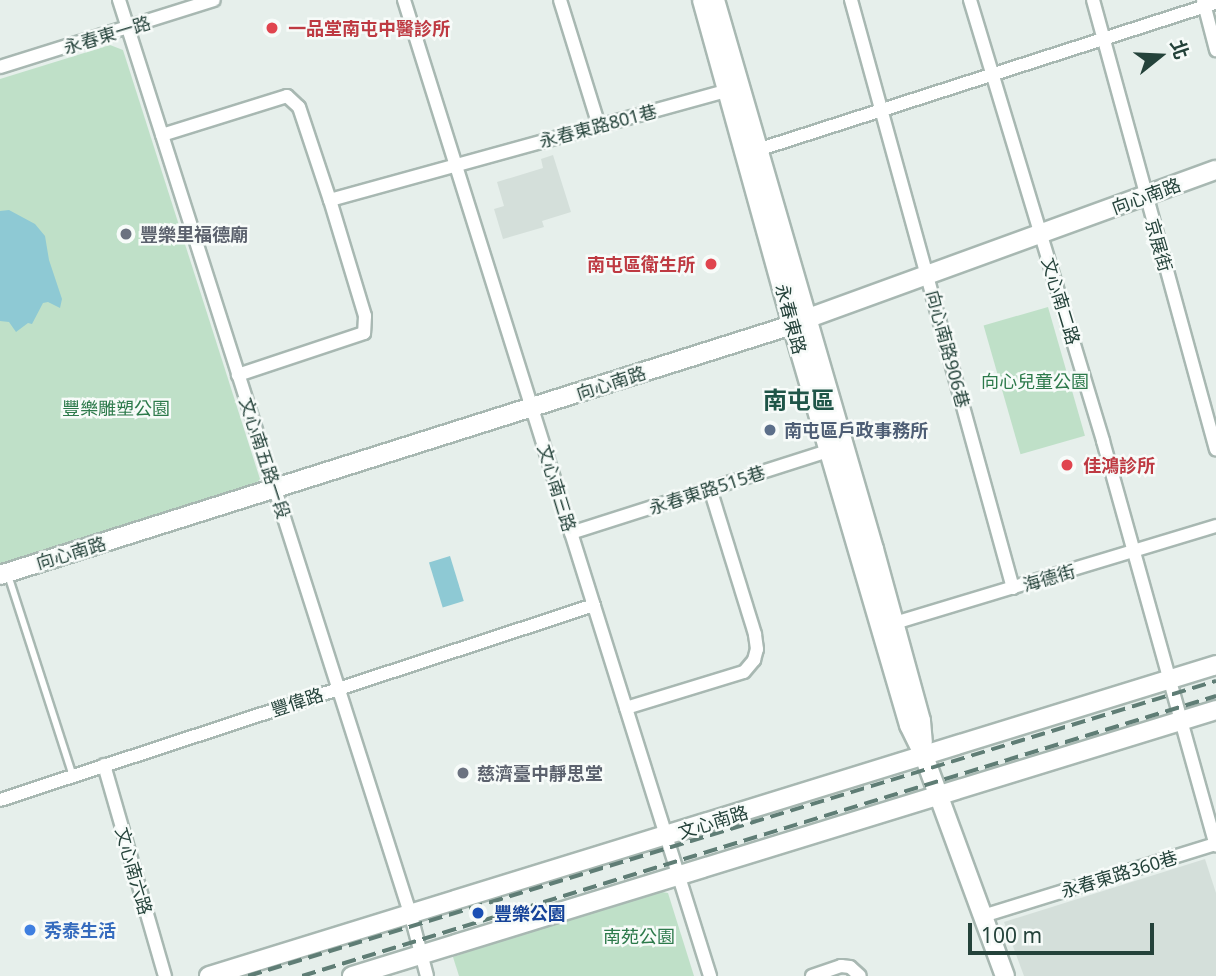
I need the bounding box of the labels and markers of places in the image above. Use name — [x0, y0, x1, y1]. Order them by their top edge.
place label: 一品堂南屯中醫診所 — [288, 17, 450, 39]
marker: 一品堂南屯中醫診所 — [262, 18, 282, 38]
place label: 豐樂里福德廟 — [140, 223, 248, 245]
marker: 豐樂里福德廟 — [118, 226, 134, 242]
place label: 南屯區衛生所 — [587, 253, 695, 275]
marker: 南屯區衛生所 — [701, 254, 721, 274]
place label: 南屯區戶政事務所 — [784, 419, 928, 441]
marker: 南屯區戶政事務所 — [762, 422, 778, 438]
place label: 佳鴻診所 — [1083, 454, 1155, 476]
marker: 佳鴻診所 — [1057, 455, 1077, 475]
place label: 慈濟臺中靜思堂 — [477, 762, 603, 784]
marker: 慈濟臺中靜思堂 — [455, 765, 471, 781]
place label: 豐樂公園 — [494, 902, 566, 924]
marker: 豐樂公園 — [468, 903, 488, 923]
place label: 秀泰生活 — [44, 919, 116, 941]
marker: 秀泰生活 — [22, 922, 38, 938]

